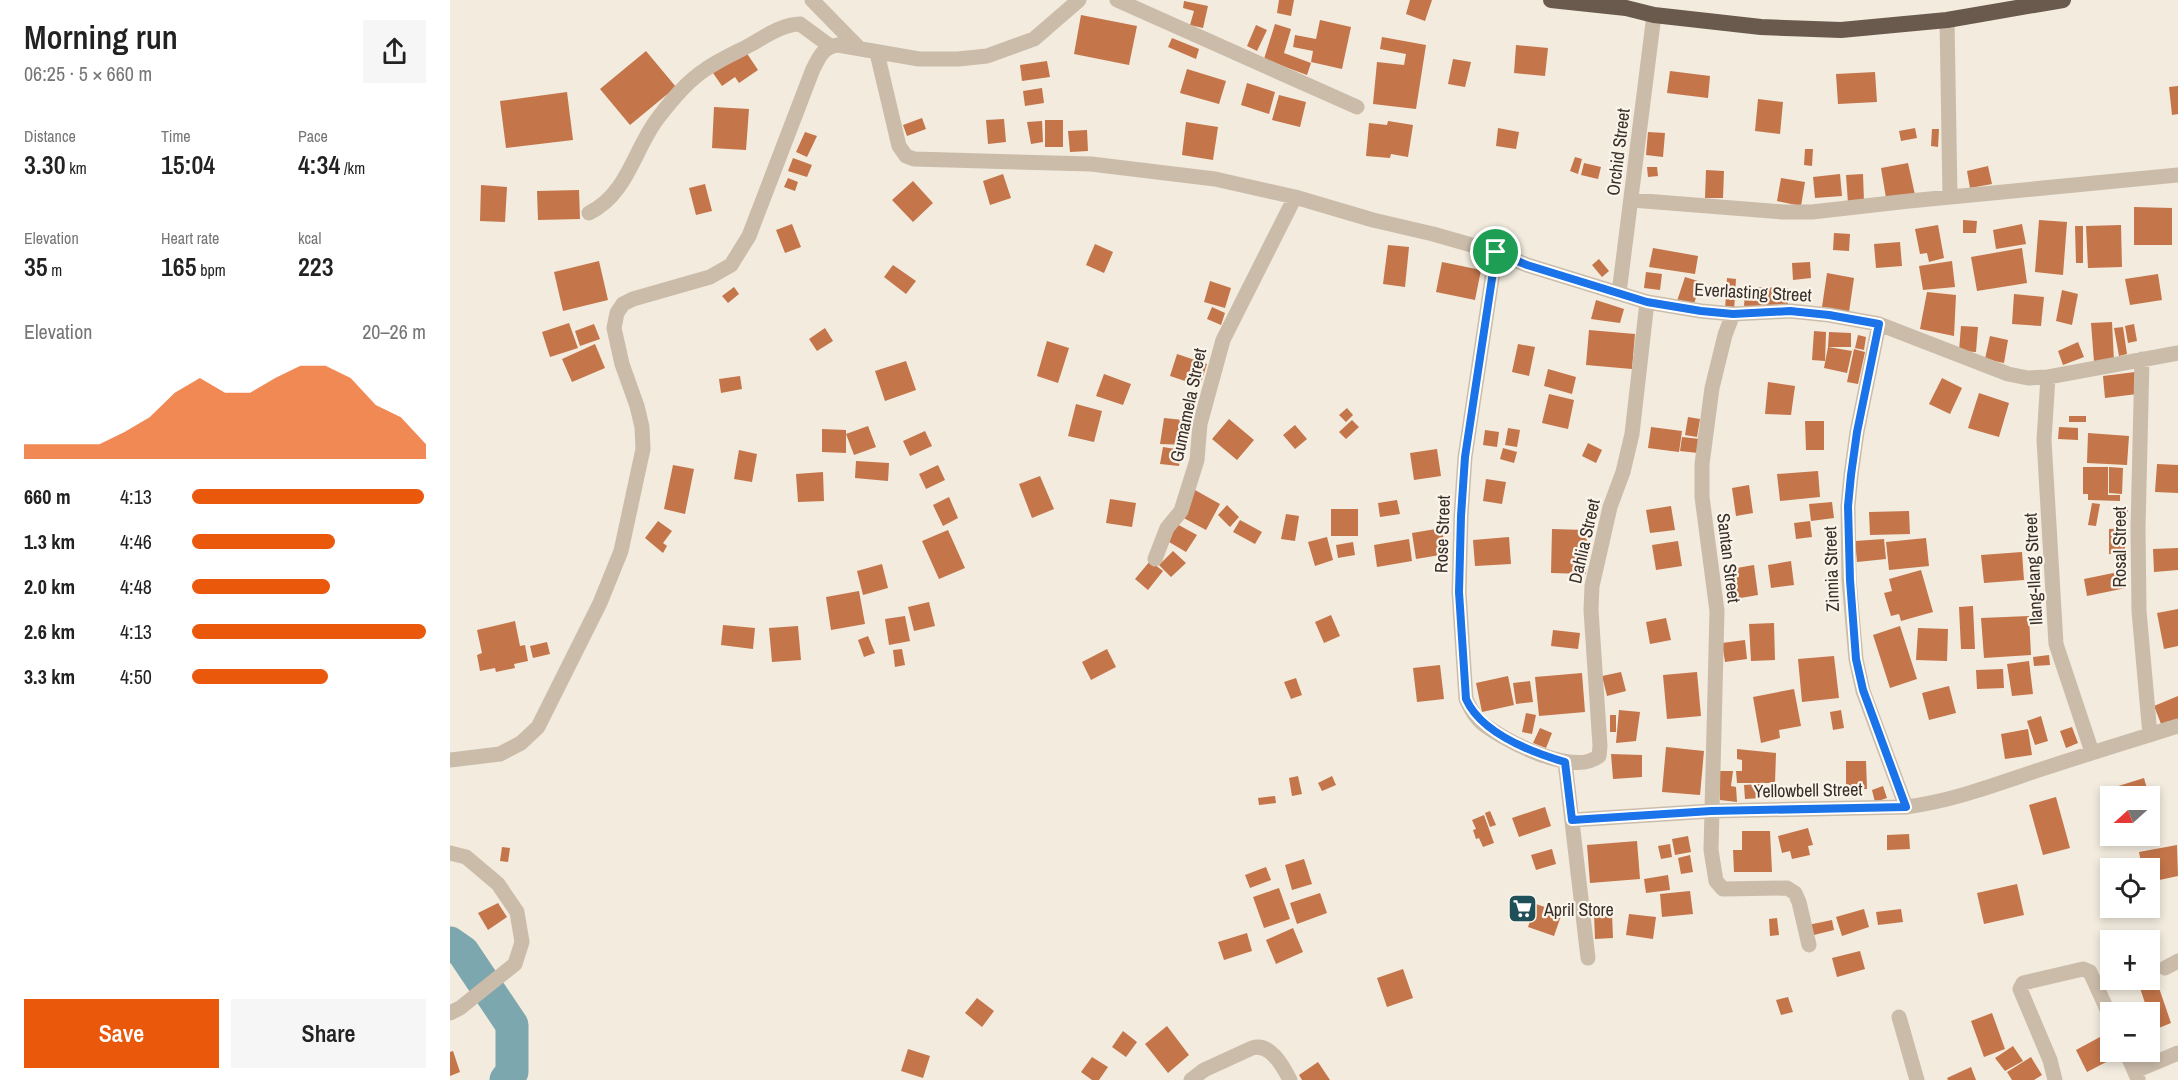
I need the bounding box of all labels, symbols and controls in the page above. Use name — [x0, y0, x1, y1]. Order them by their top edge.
text: Morning run — [24, 15, 178, 59]
button: share — [363, 20, 426, 83]
text: 06:25 · 5 × 660 m — [24, 60, 152, 87]
street label: Orchid Street — [1600, 107, 1636, 197]
text: Distance — [24, 125, 76, 147]
text: Time — [161, 125, 191, 147]
text: Pace — [298, 125, 328, 147]
text: 3.30 — [24, 147, 66, 182]
text: 15:04 — [161, 147, 215, 182]
text: 4:34 — [298, 147, 340, 182]
text: km — [66, 157, 87, 179]
text: /km — [340, 157, 365, 179]
pin — [1470, 226, 1521, 277]
text: Elevation — [24, 227, 79, 249]
text: Heart rate — [161, 227, 219, 249]
text: kcal — [298, 227, 321, 249]
icon: arrive — [1479, 235, 1512, 268]
text: 35 — [24, 249, 48, 284]
text: 165 — [161, 249, 197, 284]
text: 223 — [298, 249, 334, 284]
text: m — [48, 259, 62, 281]
text: bpm — [197, 259, 226, 281]
street label: Everlasting Street — [1694, 276, 1812, 308]
text: Elevation — [24, 318, 92, 345]
text: 20–26 m — [362, 318, 426, 345]
street label: Gumamela Street — [1164, 346, 1212, 464]
text: 660 m — [24, 483, 71, 510]
text: 4:13 — [120, 483, 152, 510]
street label: Rose Street — [1428, 495, 1456, 573]
street label: Dahlia Street — [1562, 496, 1606, 586]
street label: Rosal Street — [2107, 506, 2132, 588]
street label: Santan Street — [1711, 512, 1747, 604]
street label: Ilang-Ilang Street — [2018, 512, 2048, 626]
street label: Zinnia Street — [1817, 526, 1845, 612]
text: 1.3 km — [24, 528, 75, 555]
text: 4:46 — [120, 528, 152, 555]
text: 2.0 km — [24, 573, 75, 600]
text: 4:48 — [120, 573, 152, 600]
text: 2.6 km — [24, 618, 75, 645]
text: 4:13 — [120, 618, 152, 645]
text: 3.3 km — [24, 663, 75, 690]
text: 4:50 — [120, 663, 152, 690]
street label: Yellowbell Street — [1753, 777, 1863, 803]
north arrow — [2100, 786, 2160, 846]
map controls — [2100, 786, 2160, 1062]
button: locate — [2100, 858, 2160, 918]
supermarket icon: April Store — [1507, 893, 1539, 925]
place label: April Store — [1543, 897, 1614, 922]
button: + — [2100, 930, 2160, 990]
button: Save — [24, 999, 219, 1068]
button: Share — [231, 999, 426, 1068]
button: − — [2100, 1002, 2160, 1062]

